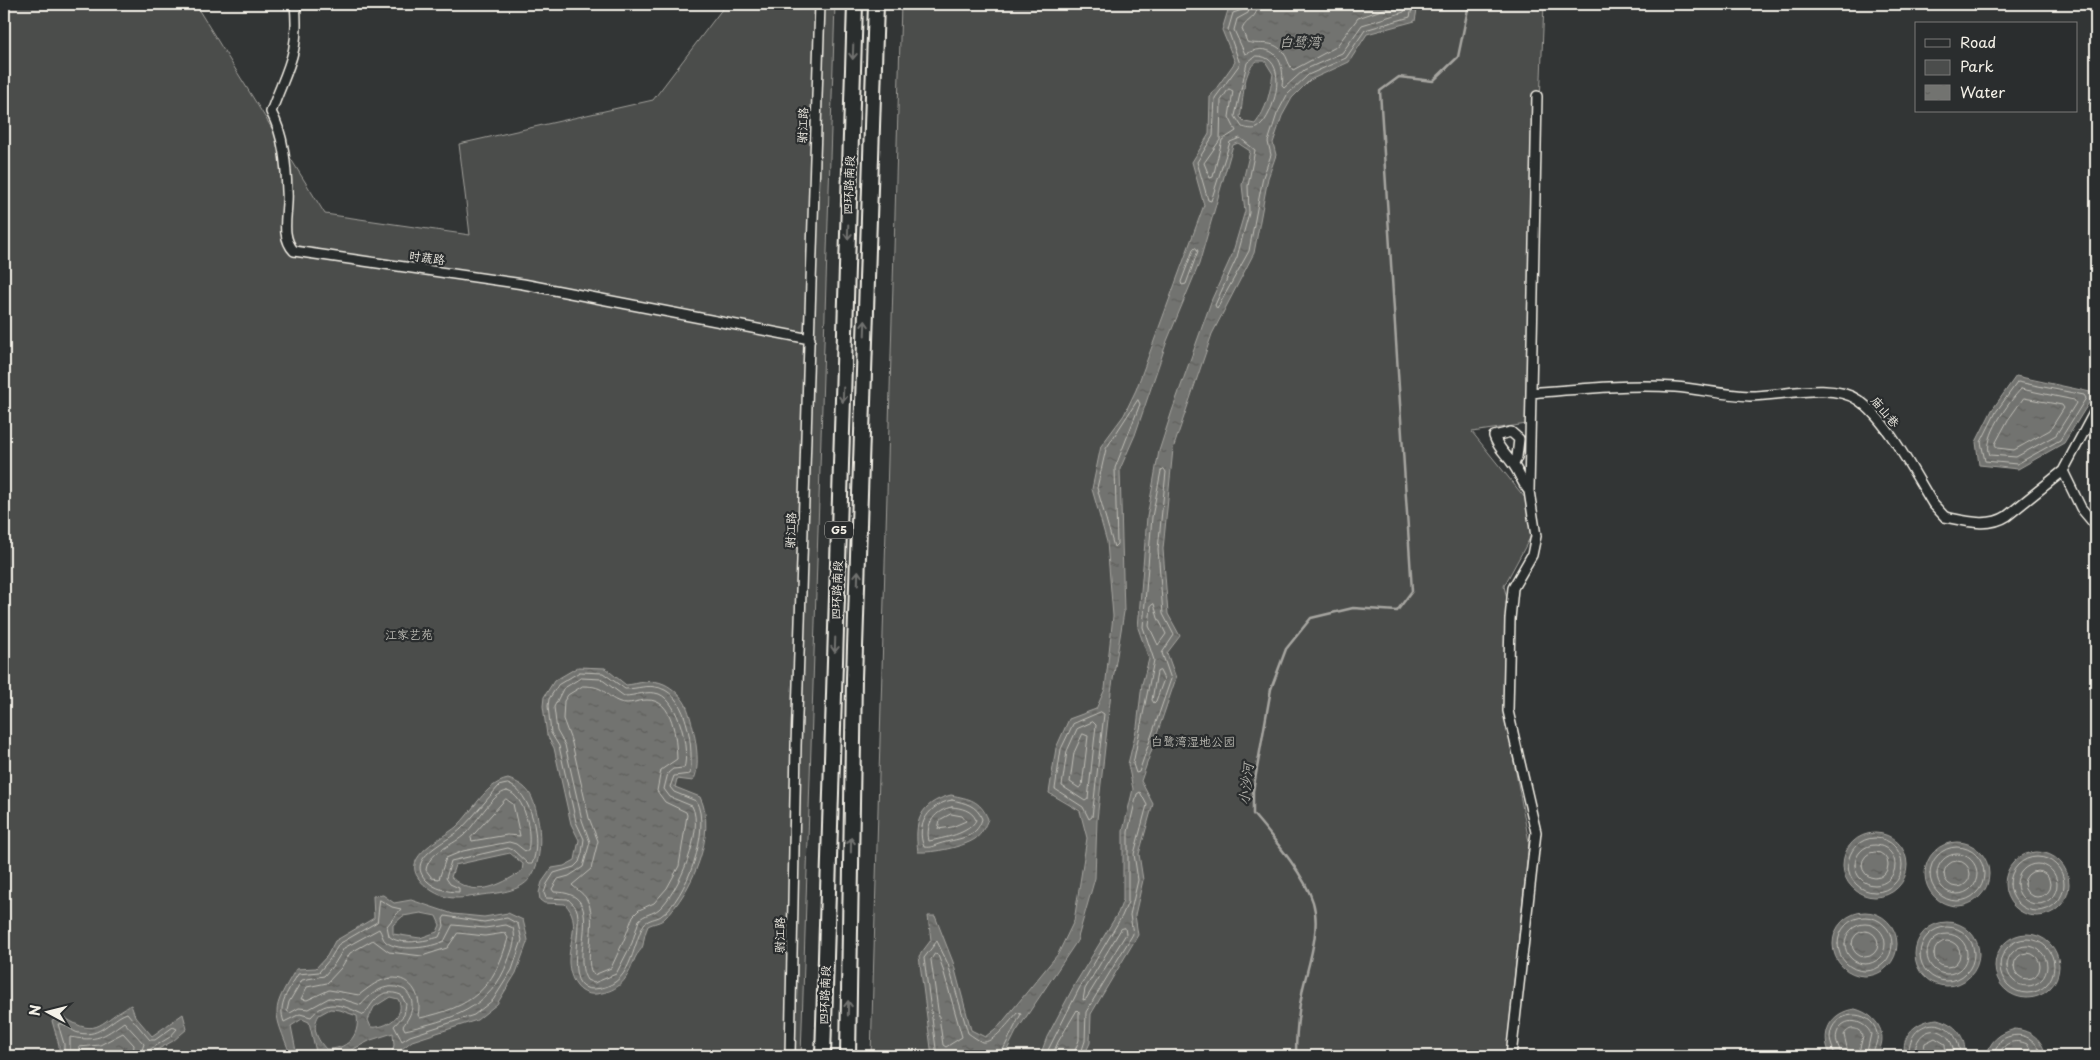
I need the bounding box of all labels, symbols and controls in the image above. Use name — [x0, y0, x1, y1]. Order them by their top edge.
legend — [1915, 22, 2078, 112]
text: Road — [1960, 30, 1996, 53]
water label: 白鹭湾 — [1279, 31, 1323, 52]
one-way arrow — [848, 44, 858, 60]
text: Park — [1960, 54, 1994, 77]
text: Water — [1960, 80, 2005, 103]
street label: 驸江路 — [792, 107, 812, 143]
street label: 四环路南段 — [838, 155, 858, 215]
one-way arrow — [843, 224, 853, 240]
street label: 时蔬路 — [408, 246, 446, 268]
one-way arrow — [861, 320, 870, 336]
one-way arrow — [839, 387, 848, 403]
street label: 庙山巷 — [1867, 392, 1904, 431]
street label: 驸江路 — [780, 512, 800, 548]
road number: G5 — [825, 522, 853, 538]
street label: 四环路南段 — [826, 560, 846, 620]
one-way arrow — [853, 570, 862, 586]
park label: 江家艺苑 — [385, 625, 433, 643]
one-way arrow — [830, 636, 839, 652]
park label: 白鹭湾湿地公园 — [1151, 732, 1235, 750]
water label: 小沙河 — [1233, 760, 1258, 806]
one-way arrow — [846, 837, 855, 853]
street label: 驸江路 — [770, 917, 788, 953]
street label: 四环路南段 — [814, 965, 834, 1025]
north arrow — [22, 988, 72, 1038]
one-way arrow — [843, 1000, 853, 1016]
text: N — [24, 1004, 46, 1017]

